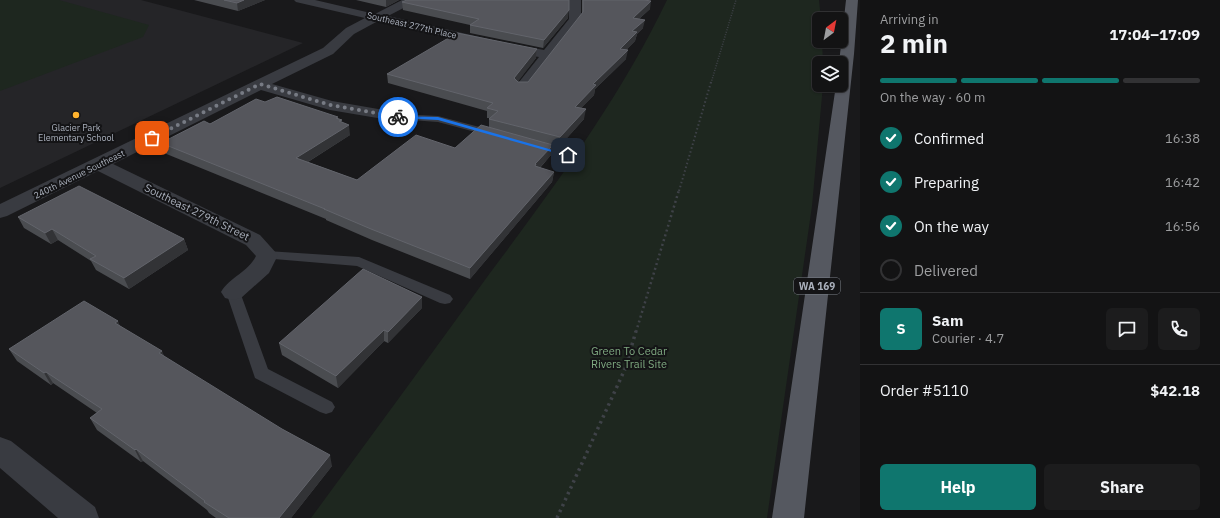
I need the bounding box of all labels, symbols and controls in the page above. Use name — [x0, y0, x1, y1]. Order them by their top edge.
street label: Southeast 277th Place — [366, 9, 458, 41]
text: Arriving in — [880, 11, 939, 28]
north arrow — [812, 12, 848, 48]
map controls — [812, 12, 848, 92]
text: 17:04–17:09 — [1109, 25, 1200, 44]
text: 2 min — [880, 26, 948, 60]
button: layers — [812, 56, 848, 92]
text: On the way · 60 m — [880, 89, 985, 106]
courier — [378, 97, 418, 137]
icon: bike — [387, 106, 409, 128]
marker: Glacier Park Elementary School — [71, 110, 81, 120]
pin — [135, 121, 169, 155]
place label: Glacier Park Elementary School — [38, 122, 115, 143]
icon: bag — [141, 127, 163, 149]
icon: check — [880, 127, 902, 149]
text: Confirmed — [914, 129, 984, 148]
text: 16:38 — [1165, 130, 1200, 147]
pin — [551, 138, 585, 172]
icon: home — [557, 144, 579, 166]
street label: 240th Avenue Southeast — [32, 147, 126, 201]
icon: check — [880, 171, 902, 193]
text: Preparing — [914, 173, 979, 192]
text: 16:42 — [1165, 174, 1200, 191]
street label: Southeast 279th Street — [142, 180, 252, 244]
icon: check — [880, 215, 902, 237]
text: On the way — [914, 217, 989, 236]
text: 16:56 — [1165, 218, 1200, 235]
text: Delivered — [914, 261, 978, 280]
road number: WA 169 — [794, 278, 840, 294]
button: chat — [1106, 308, 1148, 350]
button: phone — [1158, 308, 1200, 350]
text: Sam — [932, 311, 963, 330]
text: S — [896, 319, 906, 338]
text: Courier · 4.7 — [932, 330, 1004, 347]
park label: Green To Cedar Rivers Trail Site — [591, 344, 667, 371]
text: Order #5110 — [880, 381, 969, 400]
text: $42.18 — [1150, 381, 1200, 400]
button: Help — [880, 464, 1036, 510]
button: Share — [1044, 464, 1200, 510]

